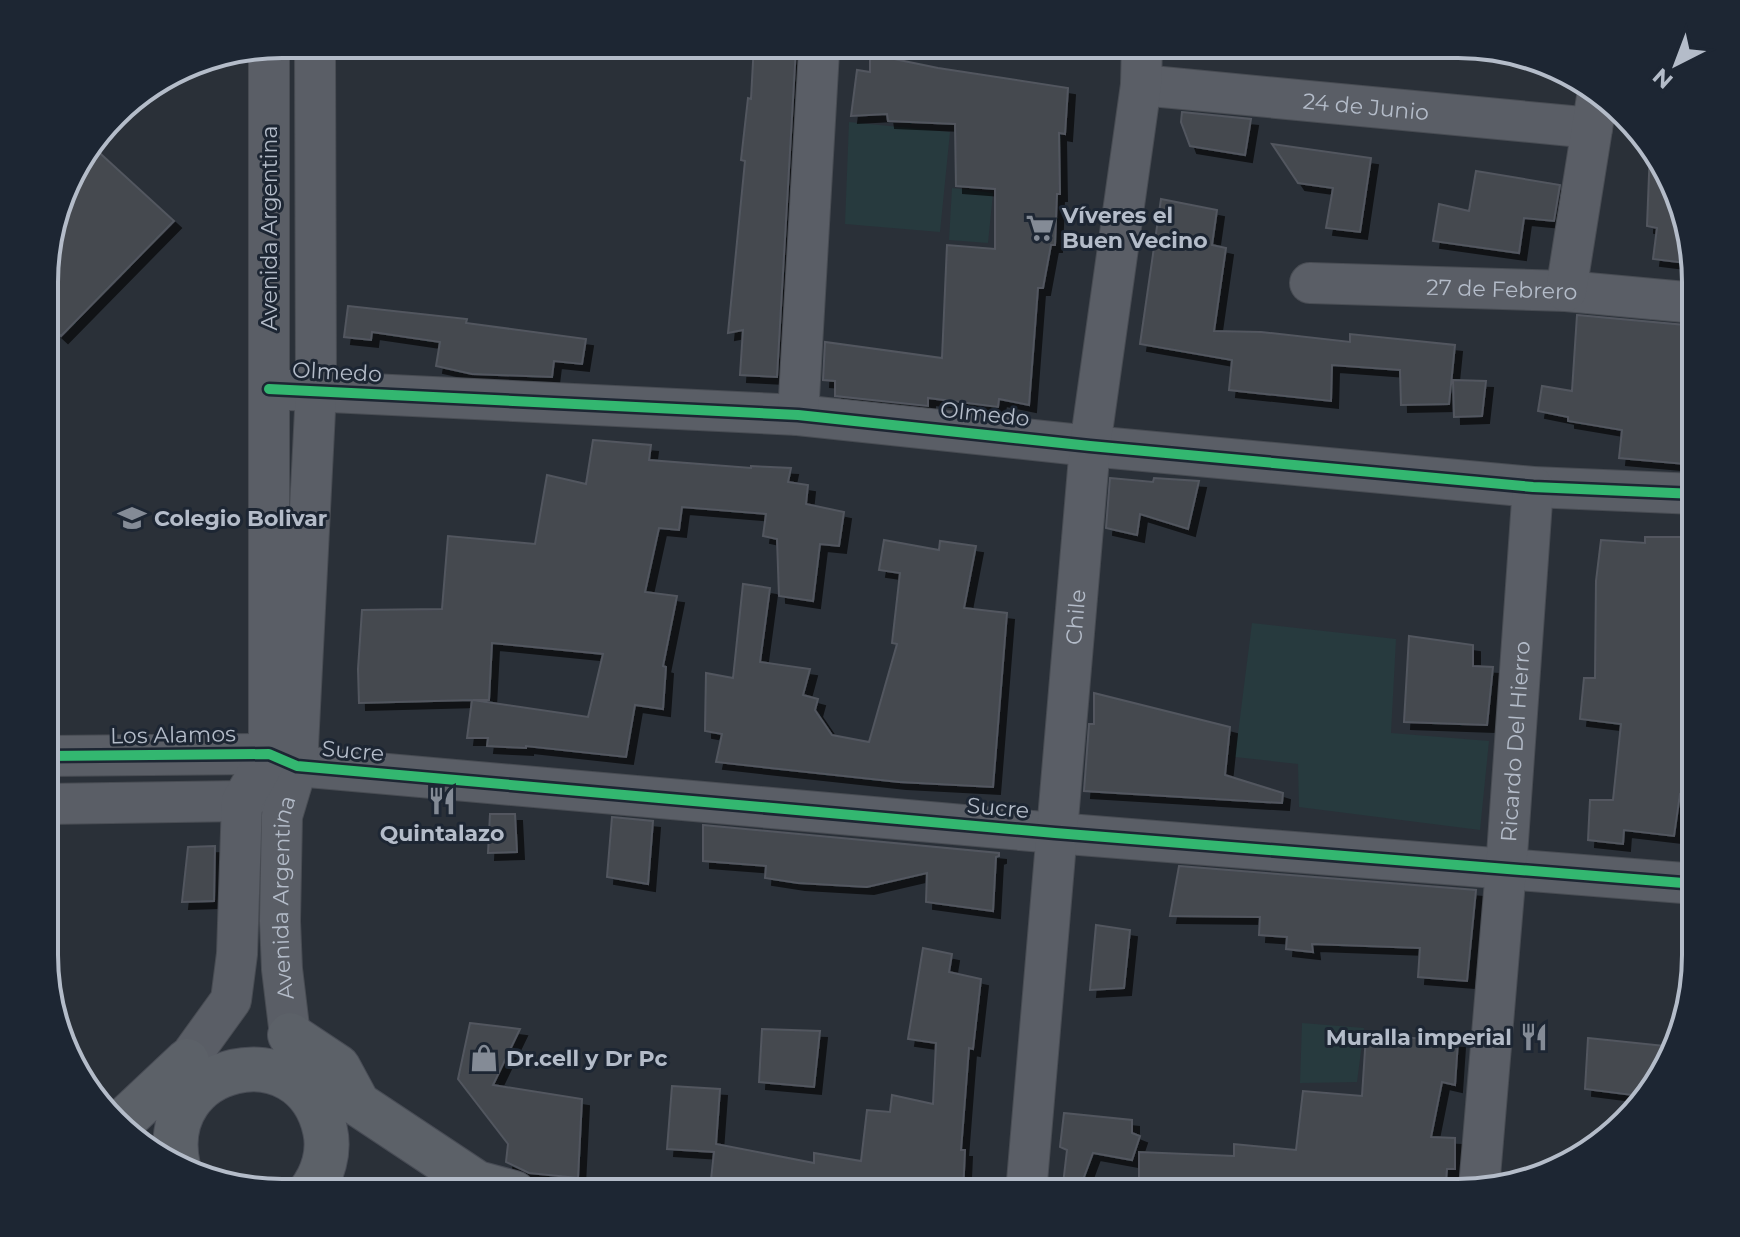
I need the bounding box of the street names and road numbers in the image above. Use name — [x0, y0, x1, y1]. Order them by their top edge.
street label: 24 de Junio — [1302, 87, 1430, 126]
street label: Avenida Argentina — [256, 126, 283, 330]
street label: 27 de Febrero — [1426, 273, 1579, 305]
street label: Olmedo — [291, 356, 383, 388]
street label: Olmedo — [939, 396, 1031, 432]
street label: Chile — [1060, 588, 1091, 646]
street label: Ricardo Del Hierro — [1494, 640, 1536, 843]
street label: Los Alamos — [110, 720, 236, 750]
street label: Sucre — [321, 735, 385, 767]
street label: Avenida Argentina — [266, 792, 301, 1001]
street label: Sucre — [966, 792, 1030, 824]

